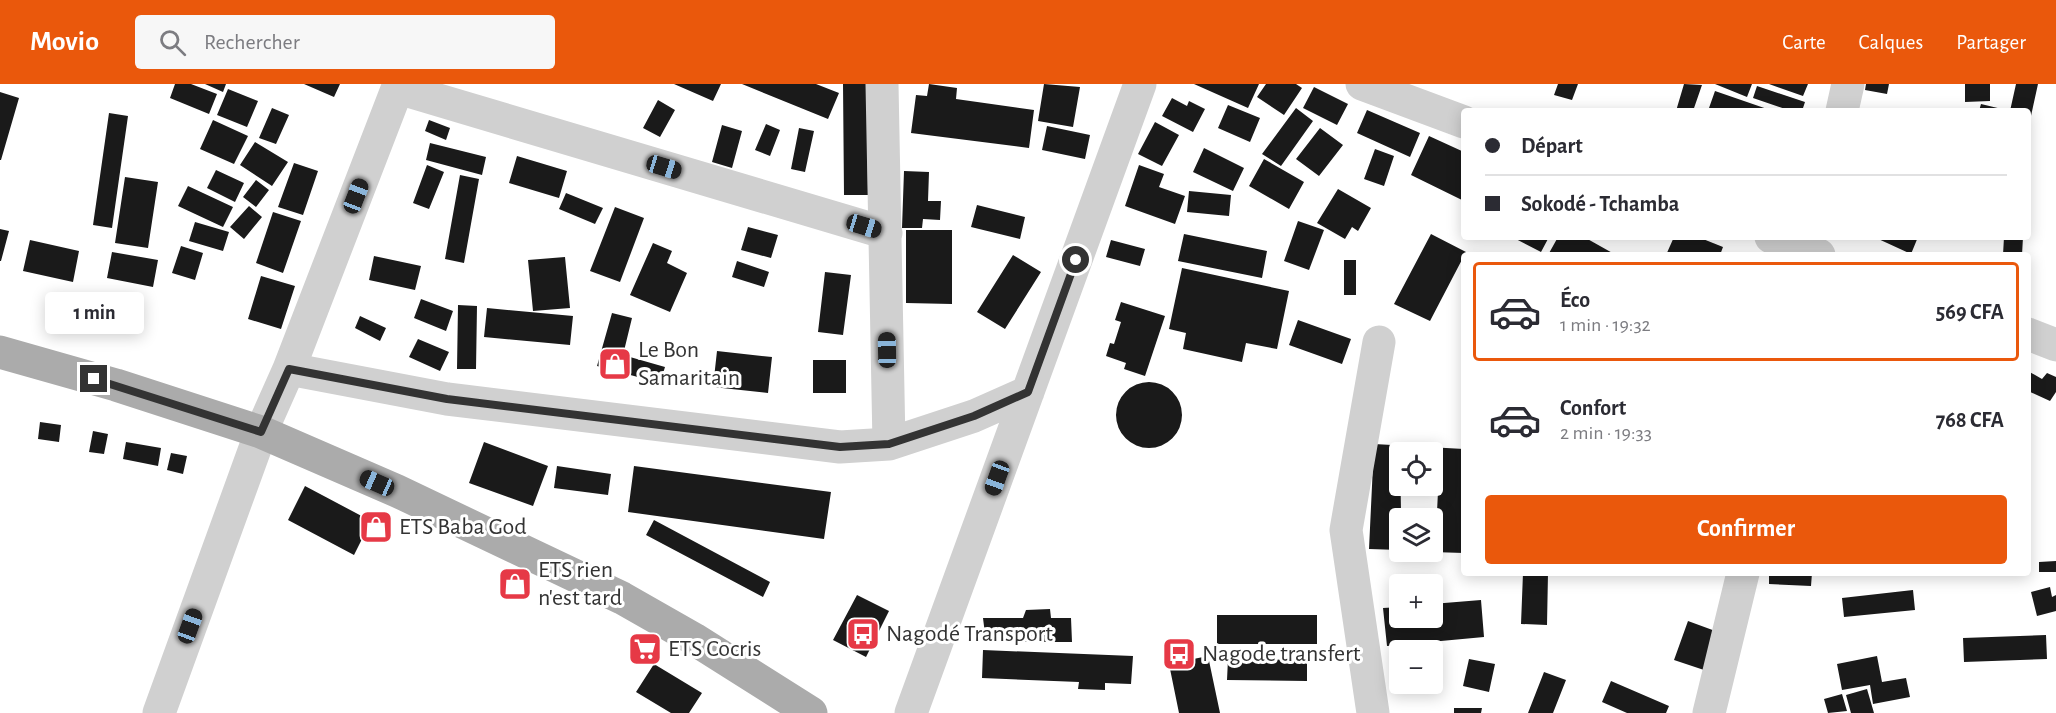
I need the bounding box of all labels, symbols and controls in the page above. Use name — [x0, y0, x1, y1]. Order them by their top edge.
search box — [135, 15, 555, 69]
icon: search — [156, 26, 189, 59]
text: Movio — [30, 28, 99, 56]
text: Rechercher — [204, 31, 300, 53]
text: Carte — [1782, 32, 1826, 53]
text: Calques — [1859, 32, 1923, 53]
text: Partager — [1956, 32, 2026, 53]
text: Départ — [1521, 135, 1583, 157]
car — [644, 153, 684, 181]
car — [341, 176, 371, 216]
text: Sokodé - Tchamba — [1521, 193, 1679, 215]
car — [844, 212, 884, 240]
route start — [1062, 246, 1089, 273]
icon: car — [1488, 285, 1542, 339]
text: Éco — [1560, 289, 1590, 311]
callout: 1 min — [44, 292, 144, 334]
text: 569 CFA — [1936, 301, 2004, 323]
text: 1 min — [73, 303, 116, 323]
text: 1 min · 19:32 — [1560, 315, 1651, 335]
car — [878, 332, 896, 368]
place label: Le Bon Samaritain — [638, 338, 740, 390]
shop icon: Le Bon Samaritain — [597, 346, 633, 382]
route end — [80, 365, 107, 392]
icon: car — [1488, 393, 1542, 447]
text: Confort — [1560, 397, 1626, 419]
text: 768 CFA — [1936, 409, 2004, 431]
text: 2 min · 19:33 — [1560, 423, 1652, 443]
map controls — [1389, 442, 1443, 694]
button: locate — [1389, 442, 1443, 496]
car — [982, 458, 1012, 498]
car — [357, 467, 397, 499]
button: Confirmer — [1485, 495, 2007, 564]
button: layers — [1389, 508, 1443, 562]
shop icon: ETS Baba God — [358, 509, 394, 545]
place label: ETS Baba God — [399, 515, 527, 539]
place label: ETS rien n'est tard — [538, 558, 622, 610]
shop icon: ETS rien n'est tard — [497, 566, 533, 602]
button: + — [1389, 574, 1443, 628]
car — [175, 606, 205, 646]
bus stop icon: Nagodé Transport — [845, 616, 881, 652]
place label: Nagodé Transport — [886, 622, 1053, 646]
supermarket icon: ETS Cocris — [627, 631, 663, 667]
bus stop icon: Nagode transfert — [1161, 636, 1197, 672]
place label: ETS Cocris — [668, 637, 761, 661]
button: − — [1389, 640, 1443, 694]
place label: Nagode transfert — [1202, 642, 1361, 666]

